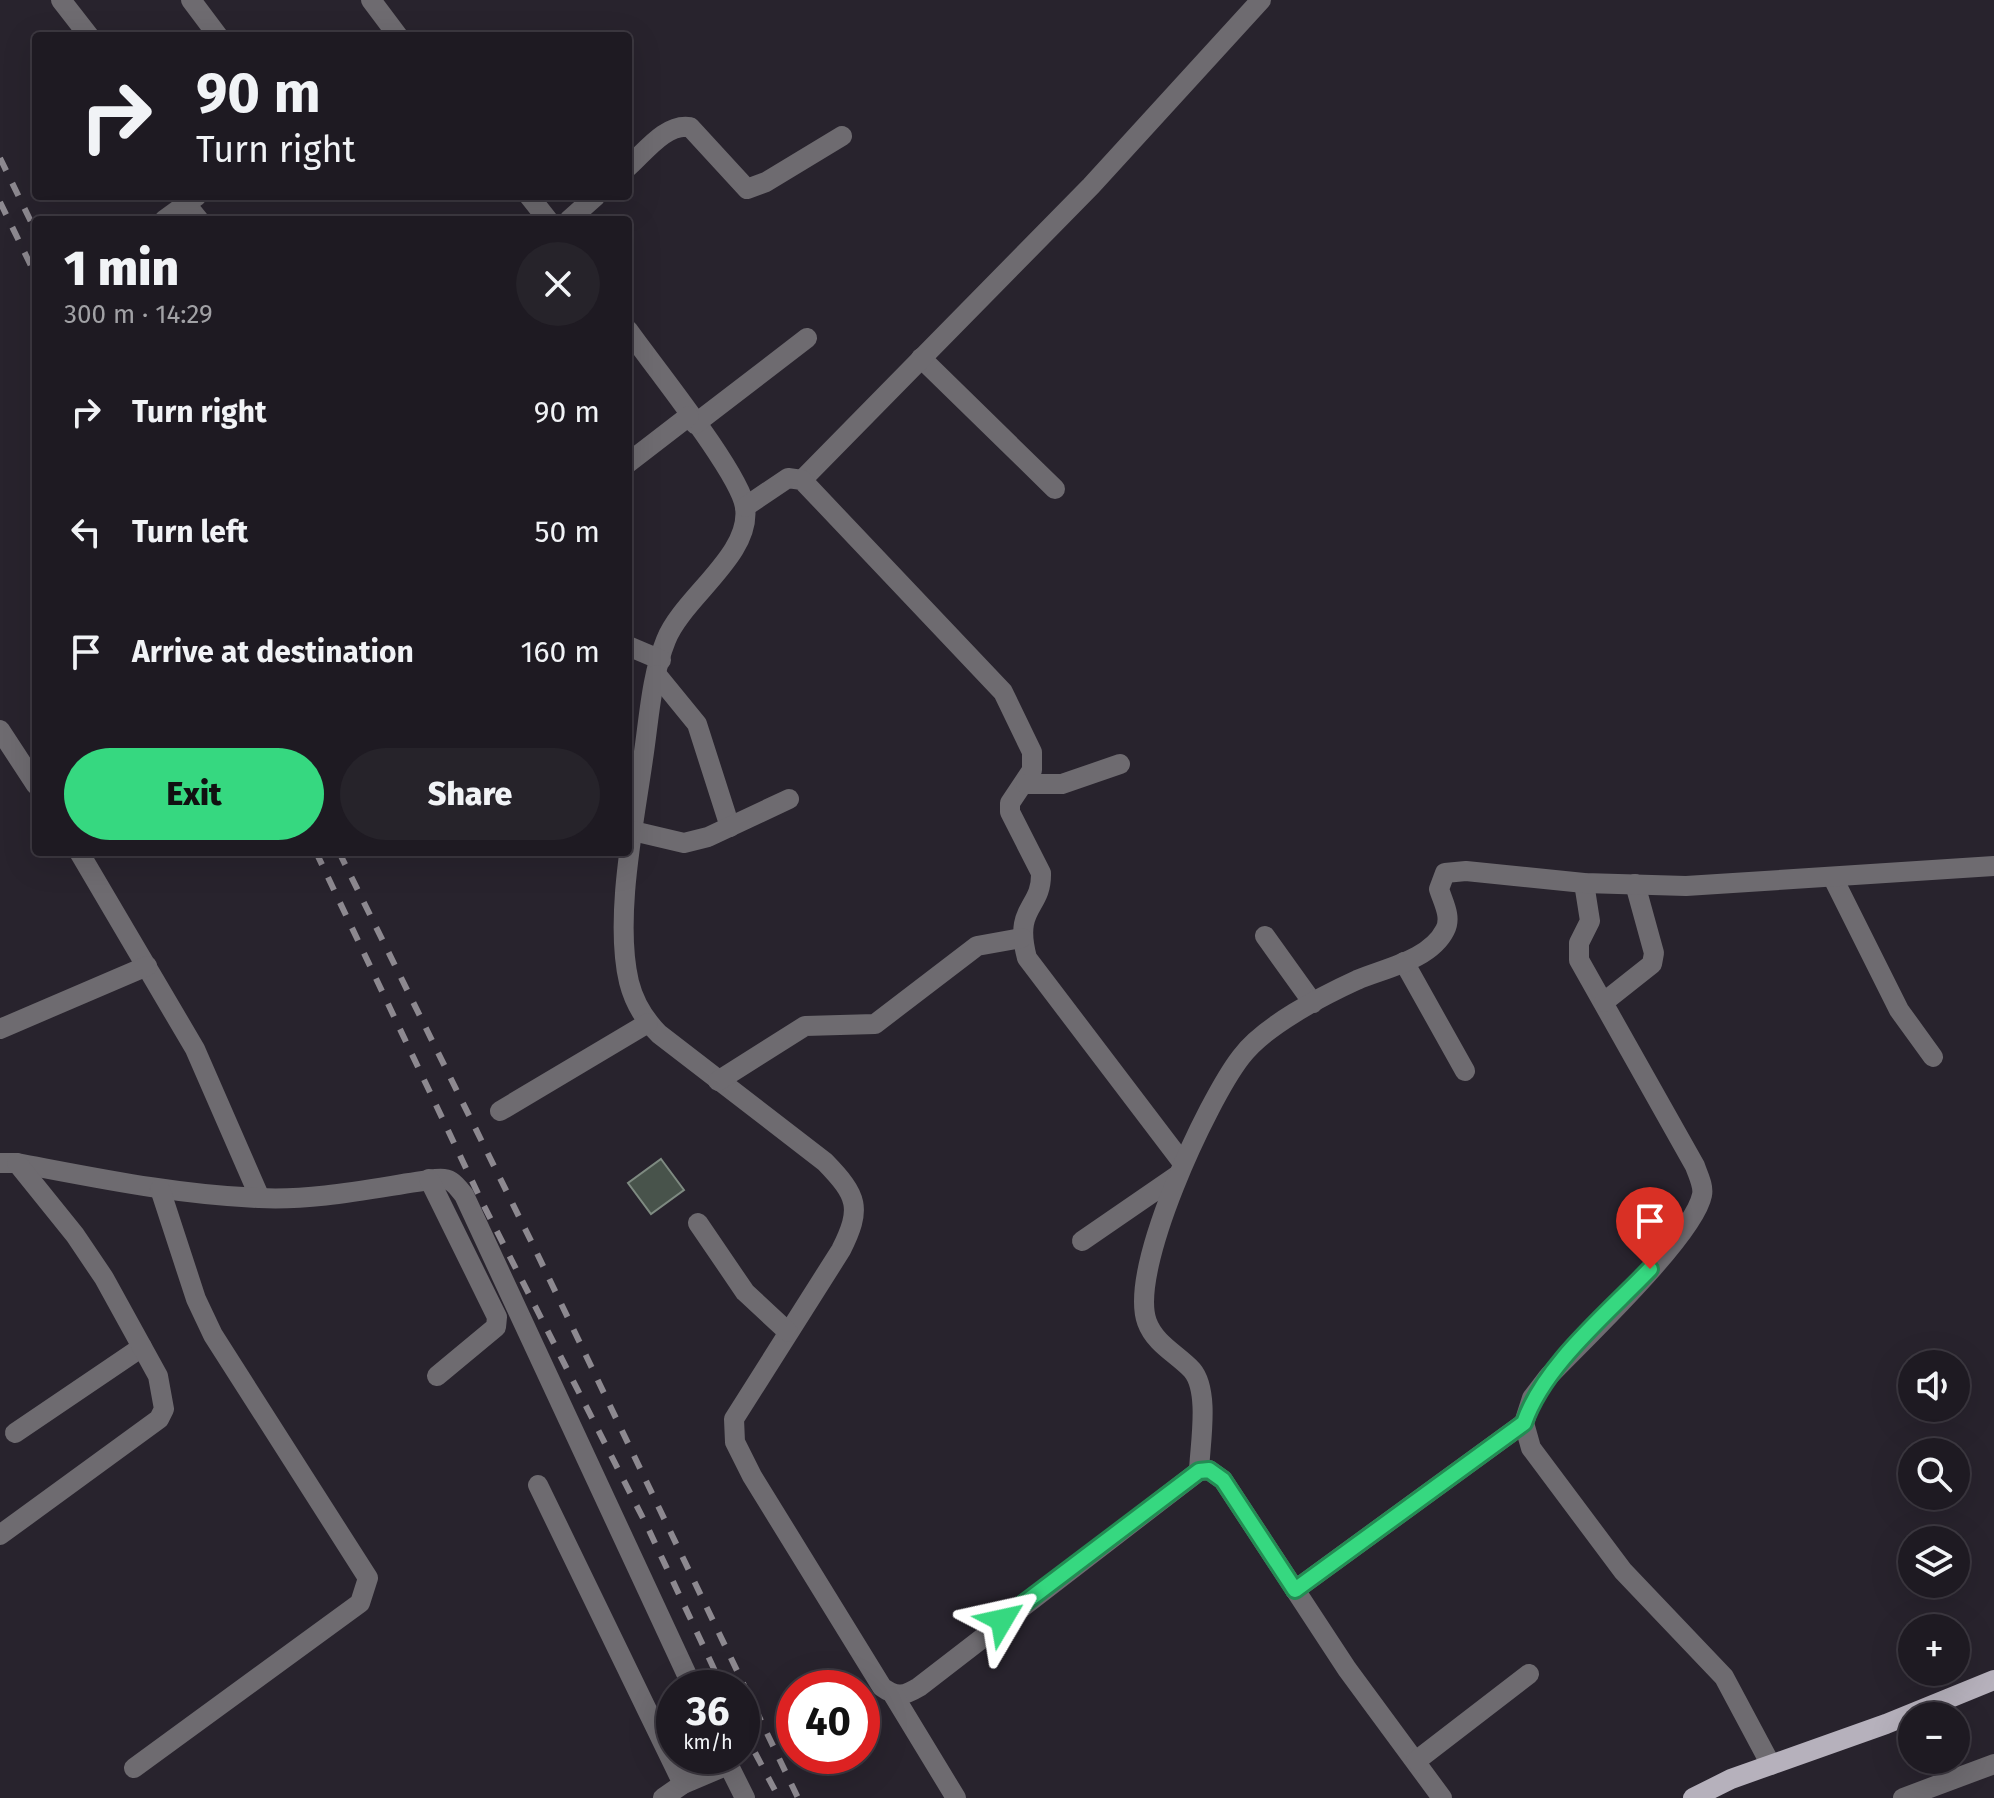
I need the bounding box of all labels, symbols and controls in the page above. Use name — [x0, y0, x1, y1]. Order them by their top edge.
text: 90 m — [196, 60, 321, 127]
icon: right — [64, 64, 168, 168]
text: Turn right — [196, 128, 356, 172]
text: 1 min — [64, 240, 179, 298]
button: close — [516, 242, 600, 326]
text: 300 m · 14:29 — [64, 299, 213, 330]
icon: right — [64, 390, 108, 434]
text: Turn right — [132, 394, 267, 430]
text: 90 m — [534, 394, 600, 430]
icon: left — [64, 510, 108, 554]
text: Turn left — [132, 514, 248, 550]
text: 50 m — [535, 514, 600, 550]
icon: arrive — [64, 630, 108, 674]
text: Arrive at destination — [132, 634, 414, 670]
text: 160 m — [521, 634, 600, 670]
button: Exit — [64, 748, 324, 840]
button: Share — [340, 748, 600, 840]
pin — [1616, 1187, 1684, 1269]
icon: arrive — [1628, 1199, 1672, 1243]
map controls — [1898, 1350, 1970, 1774]
button: sound — [1898, 1350, 1970, 1422]
button: search — [1898, 1438, 1970, 1510]
button: layers — [1898, 1526, 1970, 1598]
position arrow — [960, 1578, 1044, 1662]
button: + — [1898, 1614, 1970, 1686]
speed limit sign: 40 — [776, 1670, 880, 1774]
text: 36 — [686, 1688, 730, 1736]
button: − — [1898, 1702, 1970, 1774]
text: km/h — [683, 1730, 733, 1754]

